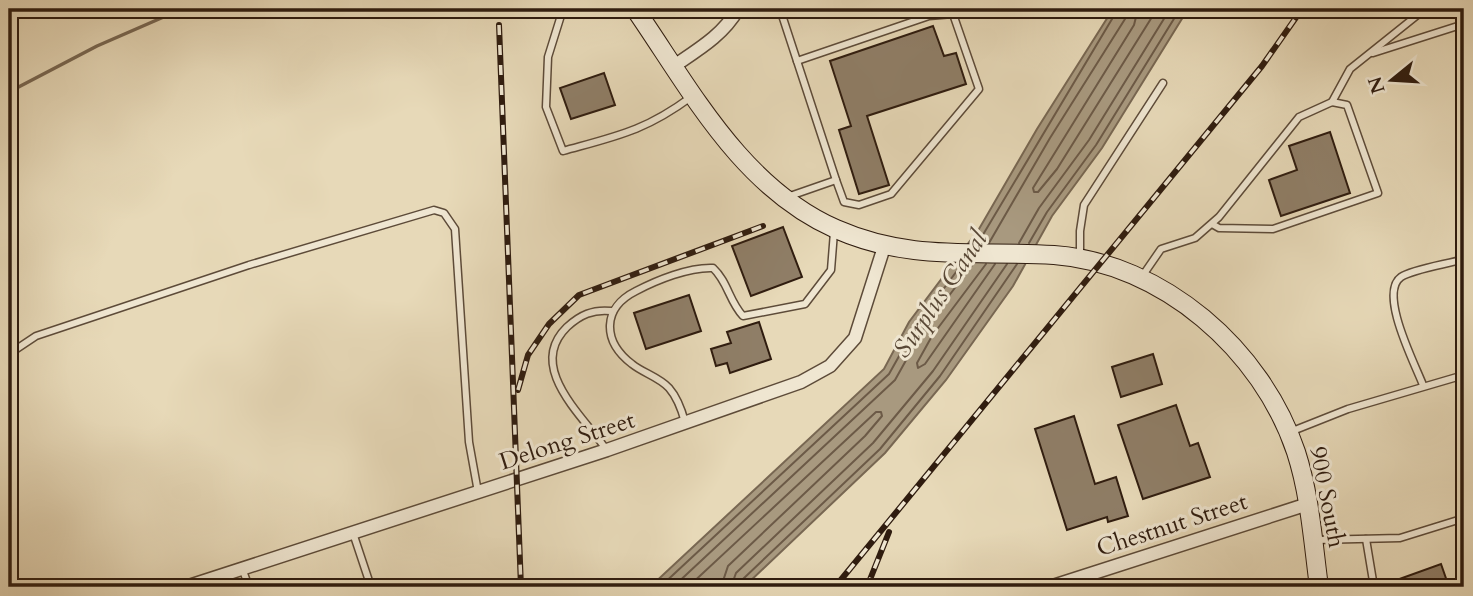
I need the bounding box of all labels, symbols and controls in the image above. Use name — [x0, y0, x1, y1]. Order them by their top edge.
north arrow — [1358, 46, 1428, 116]
text: N — [1362, 73, 1392, 97]
water label: Surplus Canal — [884, 223, 996, 365]
street label: Delong Street — [495, 403, 639, 478]
street label: 900 South — [1301, 444, 1353, 550]
street label: Chestnut Street — [1092, 485, 1252, 565]

